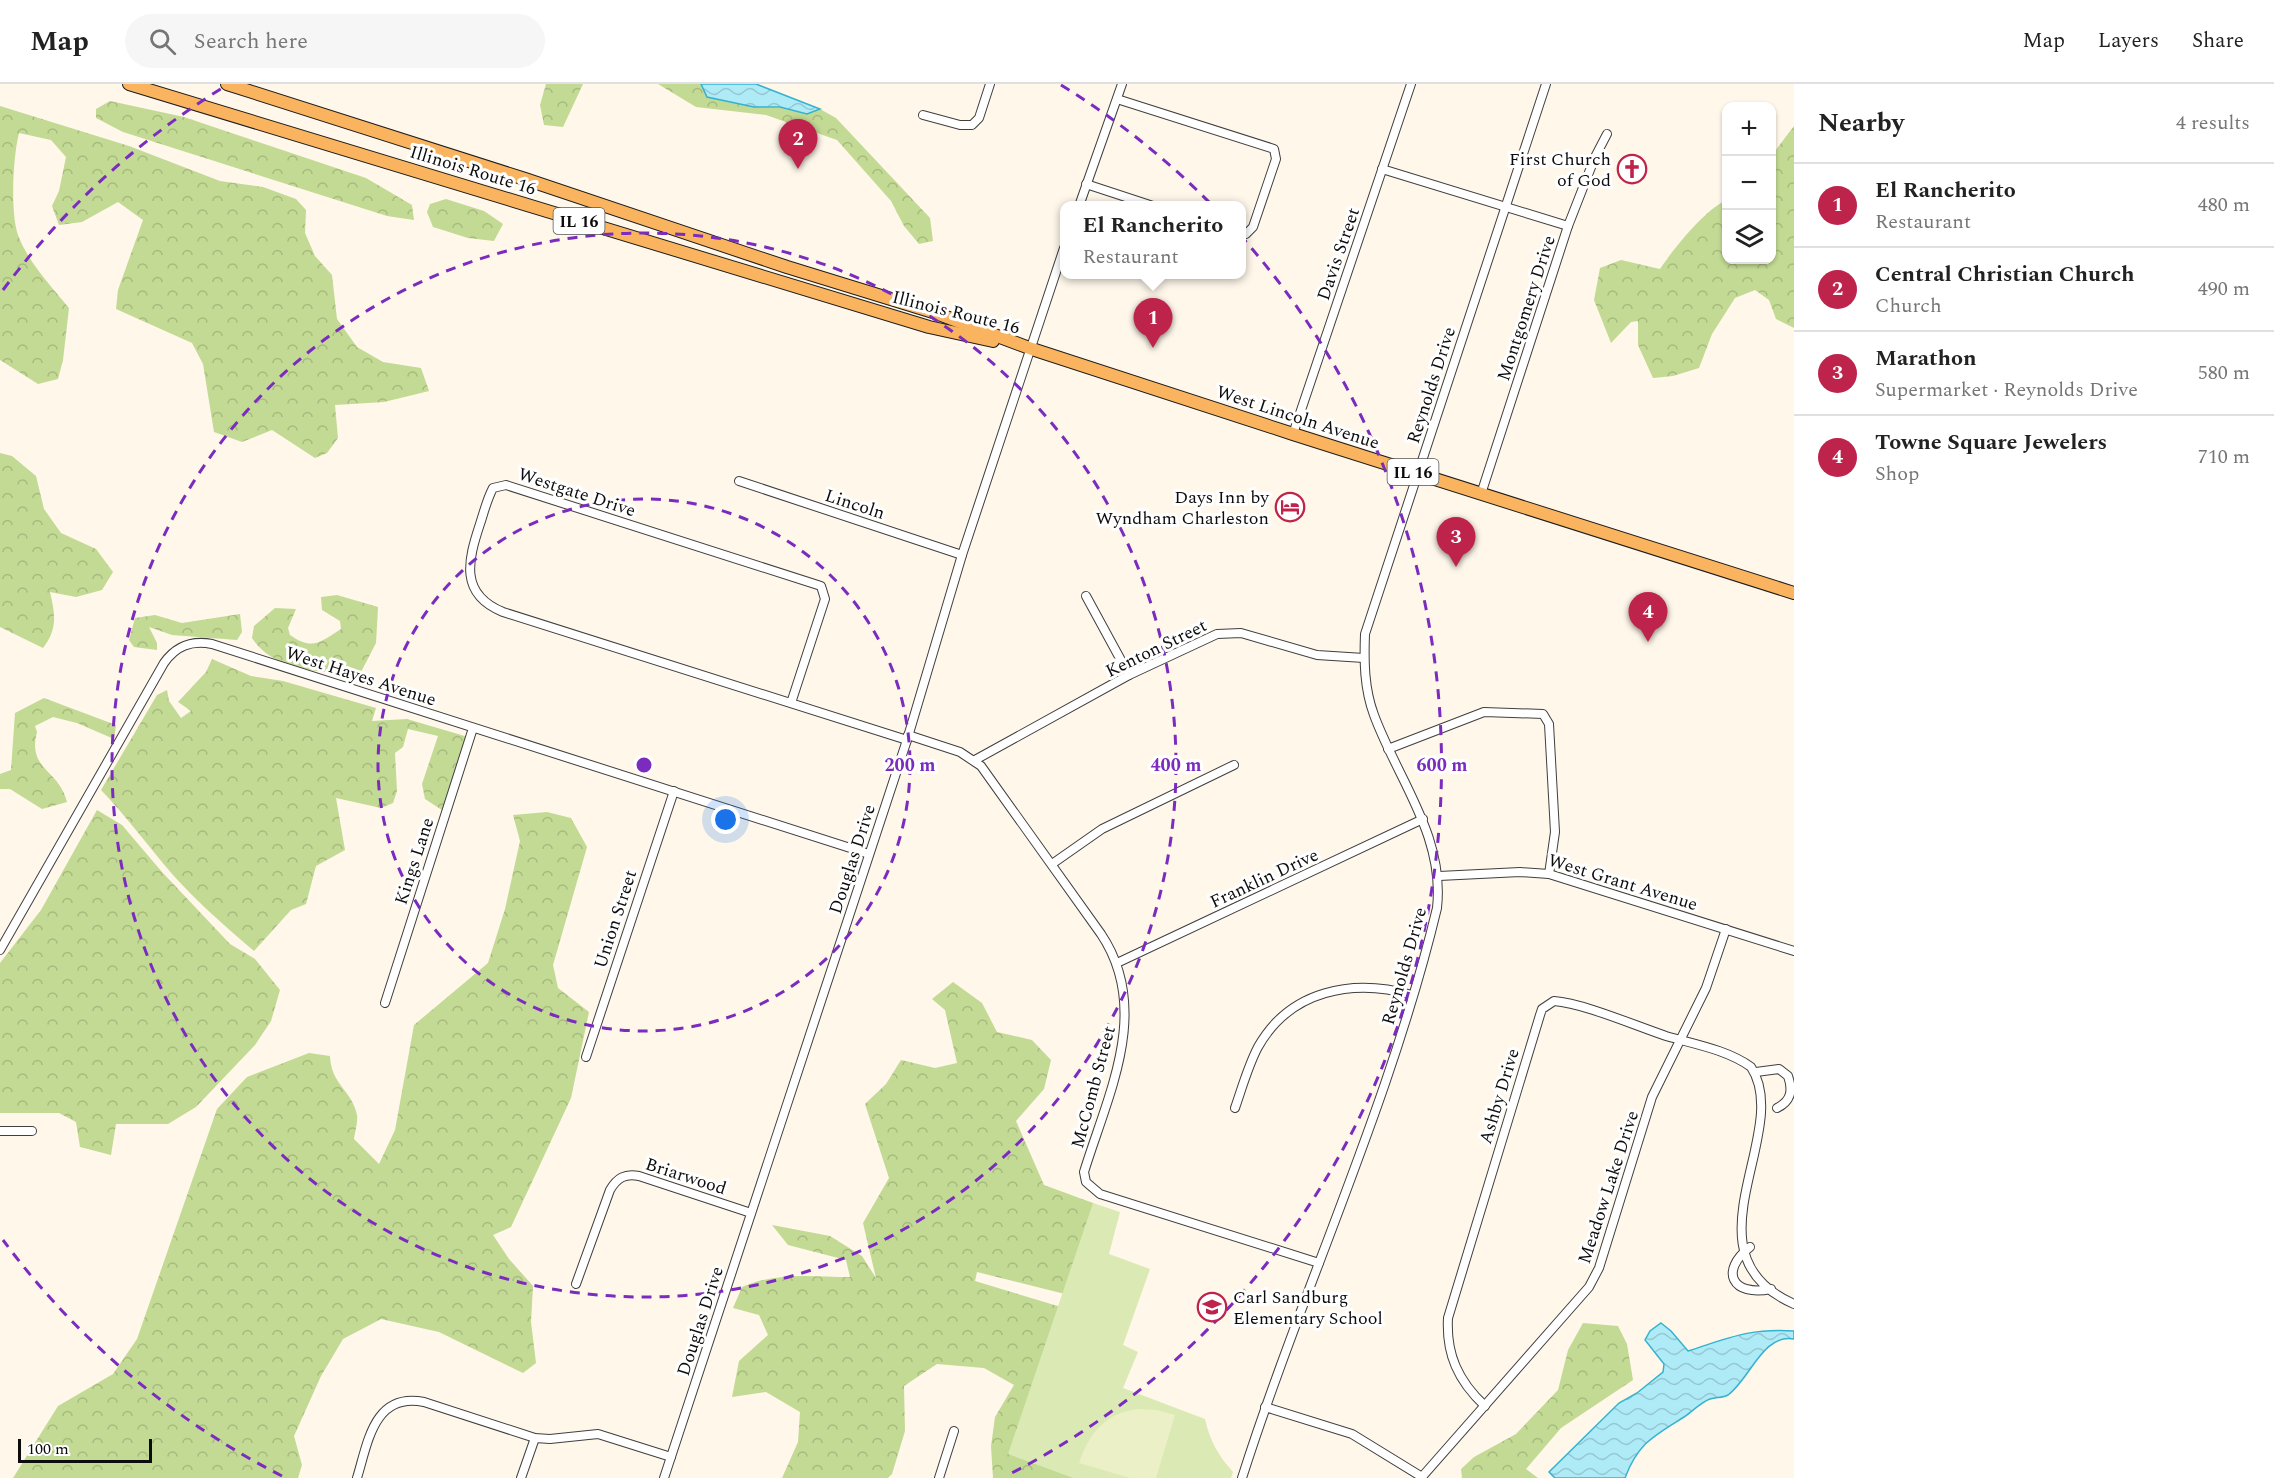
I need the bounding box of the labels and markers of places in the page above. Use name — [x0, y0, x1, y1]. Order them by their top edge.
pin: 2 — [778, 120, 818, 169]
place label: First Church of God — [1509, 146, 1611, 194]
church icon: First Church of God — [1616, 153, 1648, 185]
pin: 1 — [1134, 298, 1172, 348]
place label: Days Inn by Wyndham Charleston — [1095, 484, 1270, 532]
hotel icon: Days Inn by Wyndham Charleston — [1274, 491, 1306, 523]
pin: 3 — [1436, 518, 1476, 567]
pin: 4 — [1628, 592, 1668, 642]
centre of rings — [634, 755, 654, 775]
place label: Carl Sandburg Elementary School — [1233, 1284, 1383, 1332]
school or university icon: Carl Sandburg Elementary School — [1196, 1291, 1228, 1323]

